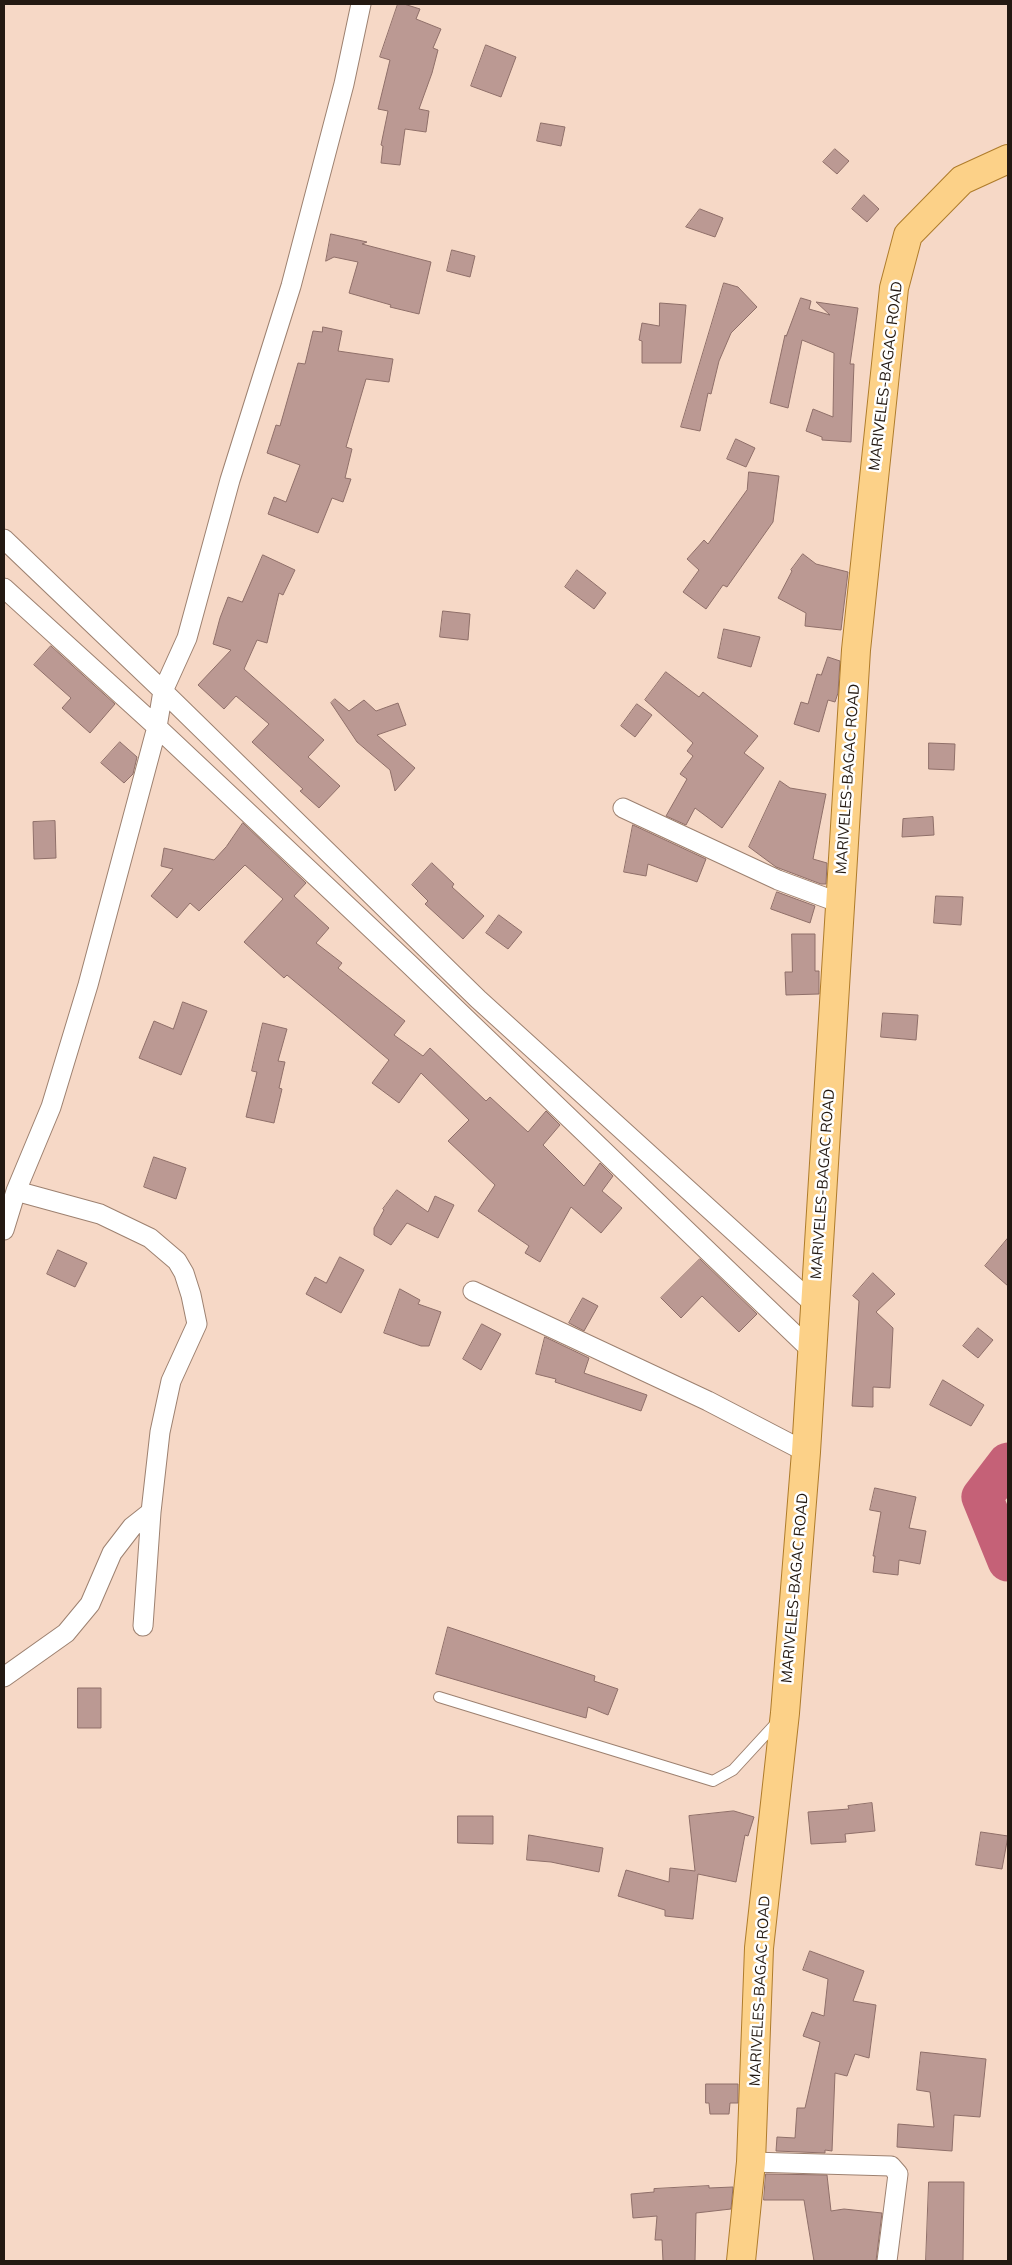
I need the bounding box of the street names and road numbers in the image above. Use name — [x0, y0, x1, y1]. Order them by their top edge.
street label: MARIVELES-BAGAC ROAD — [865, 280, 907, 472]
street label: MARIVELES-BAGAC ROAD — [832, 683, 864, 875]
street label: MARIVELES-BAGAC ROAD — [807, 1088, 839, 1280]
street label: MARIVELES-BAGAC ROAD — [778, 1492, 812, 1684]
street label: MARIVELES-BAGAC ROAD — [746, 1895, 774, 2087]

